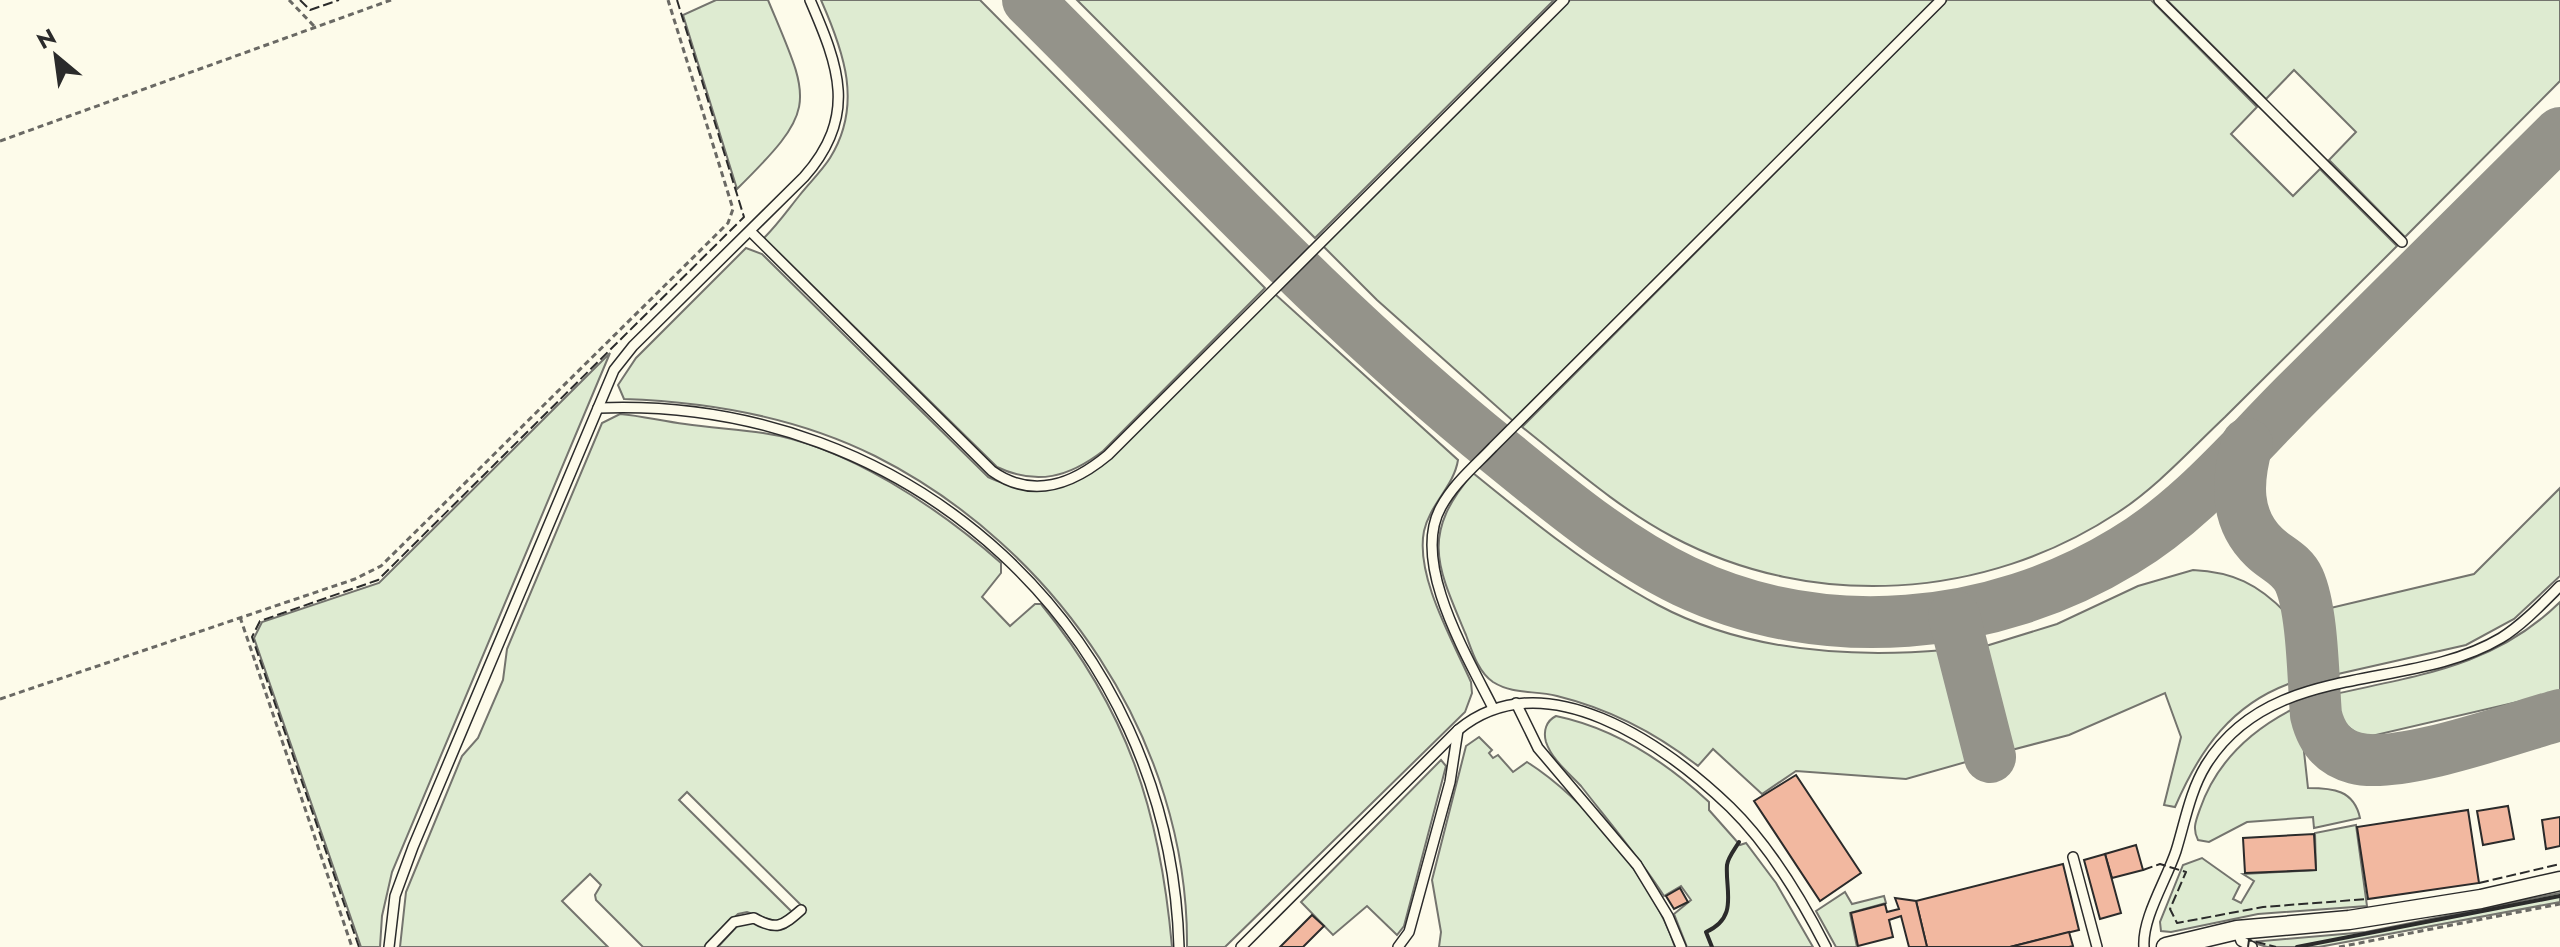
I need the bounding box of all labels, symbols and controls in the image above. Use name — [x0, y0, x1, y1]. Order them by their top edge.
north arrow — [16, 16, 96, 96]
text: N — [31, 20, 62, 57]

